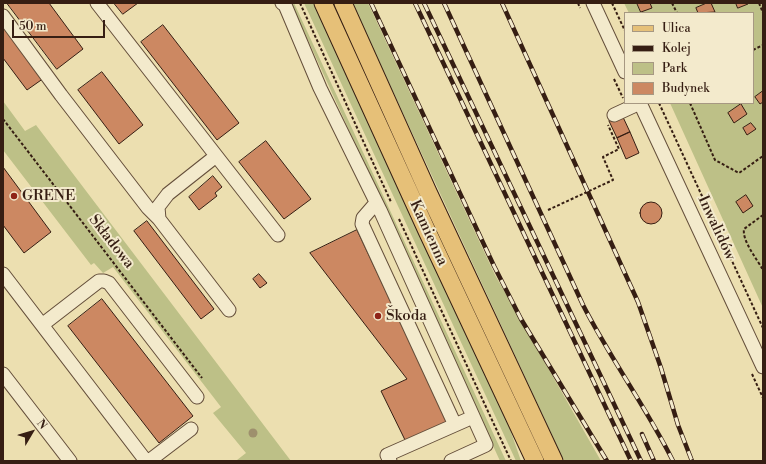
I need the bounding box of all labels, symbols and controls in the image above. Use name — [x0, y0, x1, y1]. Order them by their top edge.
scale bar — [14, 12, 107, 38]
legend — [624, 12, 754, 104]
text: 50 m — [19, 19, 47, 34]
text: Ulica — [662, 21, 691, 36]
text: Kolej — [662, 41, 691, 56]
text: Park — [662, 61, 687, 76]
text: Budynek — [662, 81, 710, 96]
place label: GRENE — [22, 187, 75, 205]
marker: GRENE — [9, 191, 19, 201]
street label: Inwalidów — [693, 193, 739, 263]
street label: Kamienna — [405, 197, 451, 269]
street label: Składowa — [84, 212, 138, 272]
place label: Škoda — [386, 307, 427, 325]
marker: Škoda — [373, 311, 383, 321]
north arrow — [12, 412, 52, 452]
text: N — [33, 417, 50, 432]

